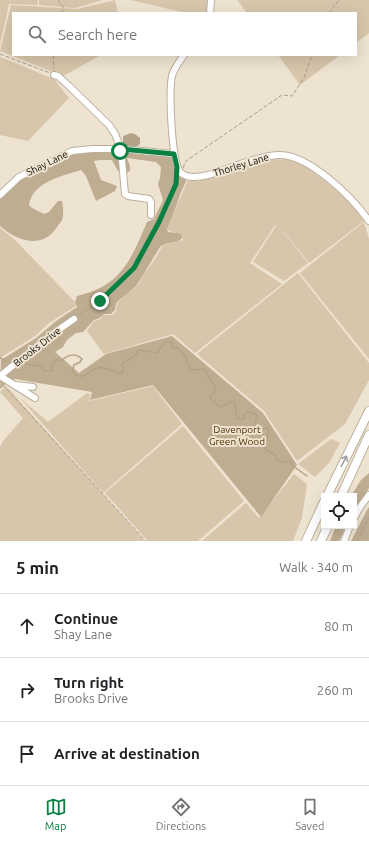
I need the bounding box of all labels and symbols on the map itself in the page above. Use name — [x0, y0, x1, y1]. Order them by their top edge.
route start — [111, 142, 129, 160]
street label: Shay Lane — [25, 148, 69, 178]
street label: Thorley Lane — [212, 151, 270, 179]
route end — [91, 292, 109, 310]
street label: Brooks Drive — [11, 325, 63, 369]
park label: Davenport Green Wood — [209, 424, 265, 447]
one-way arrow — [340, 455, 348, 467]

